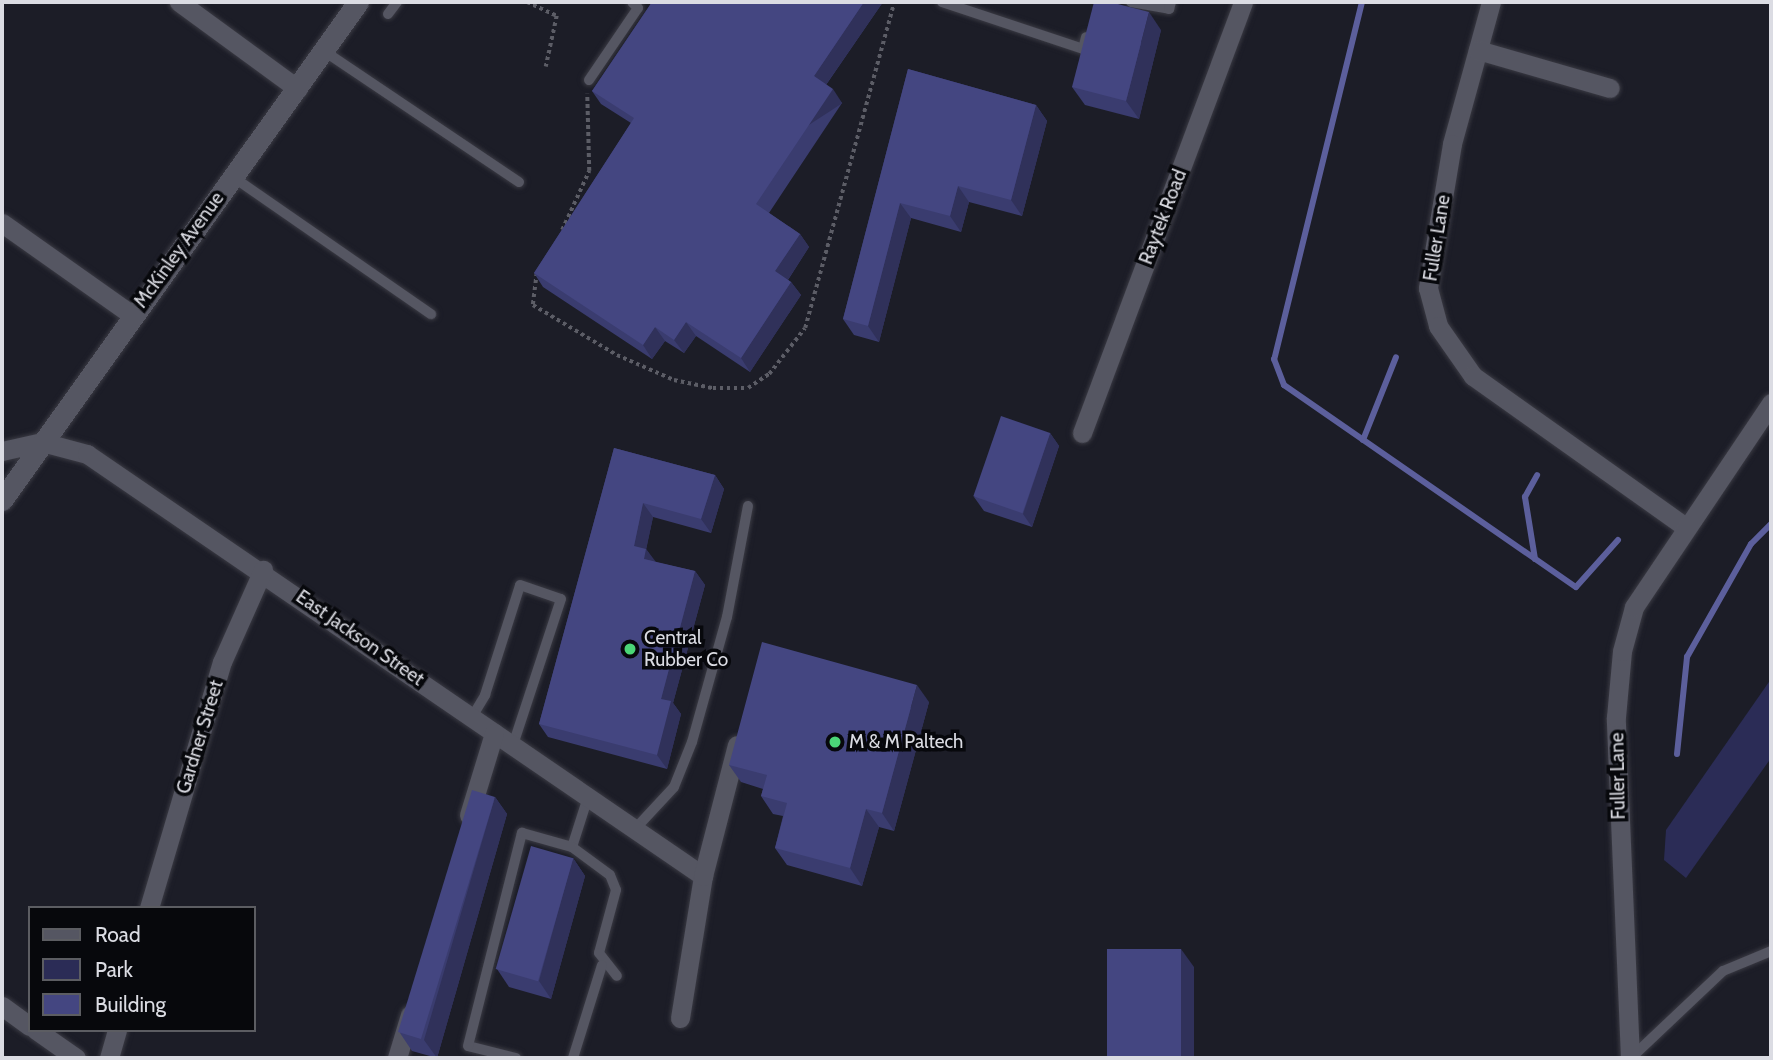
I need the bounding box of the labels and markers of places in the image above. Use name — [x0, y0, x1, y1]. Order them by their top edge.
place label: Central Rubber Co — [644, 627, 728, 671]
marker: Central Rubber Co — [622, 641, 638, 657]
place label: M & M Paltech — [849, 731, 963, 753]
marker: M & M Paltech — [827, 734, 843, 750]

